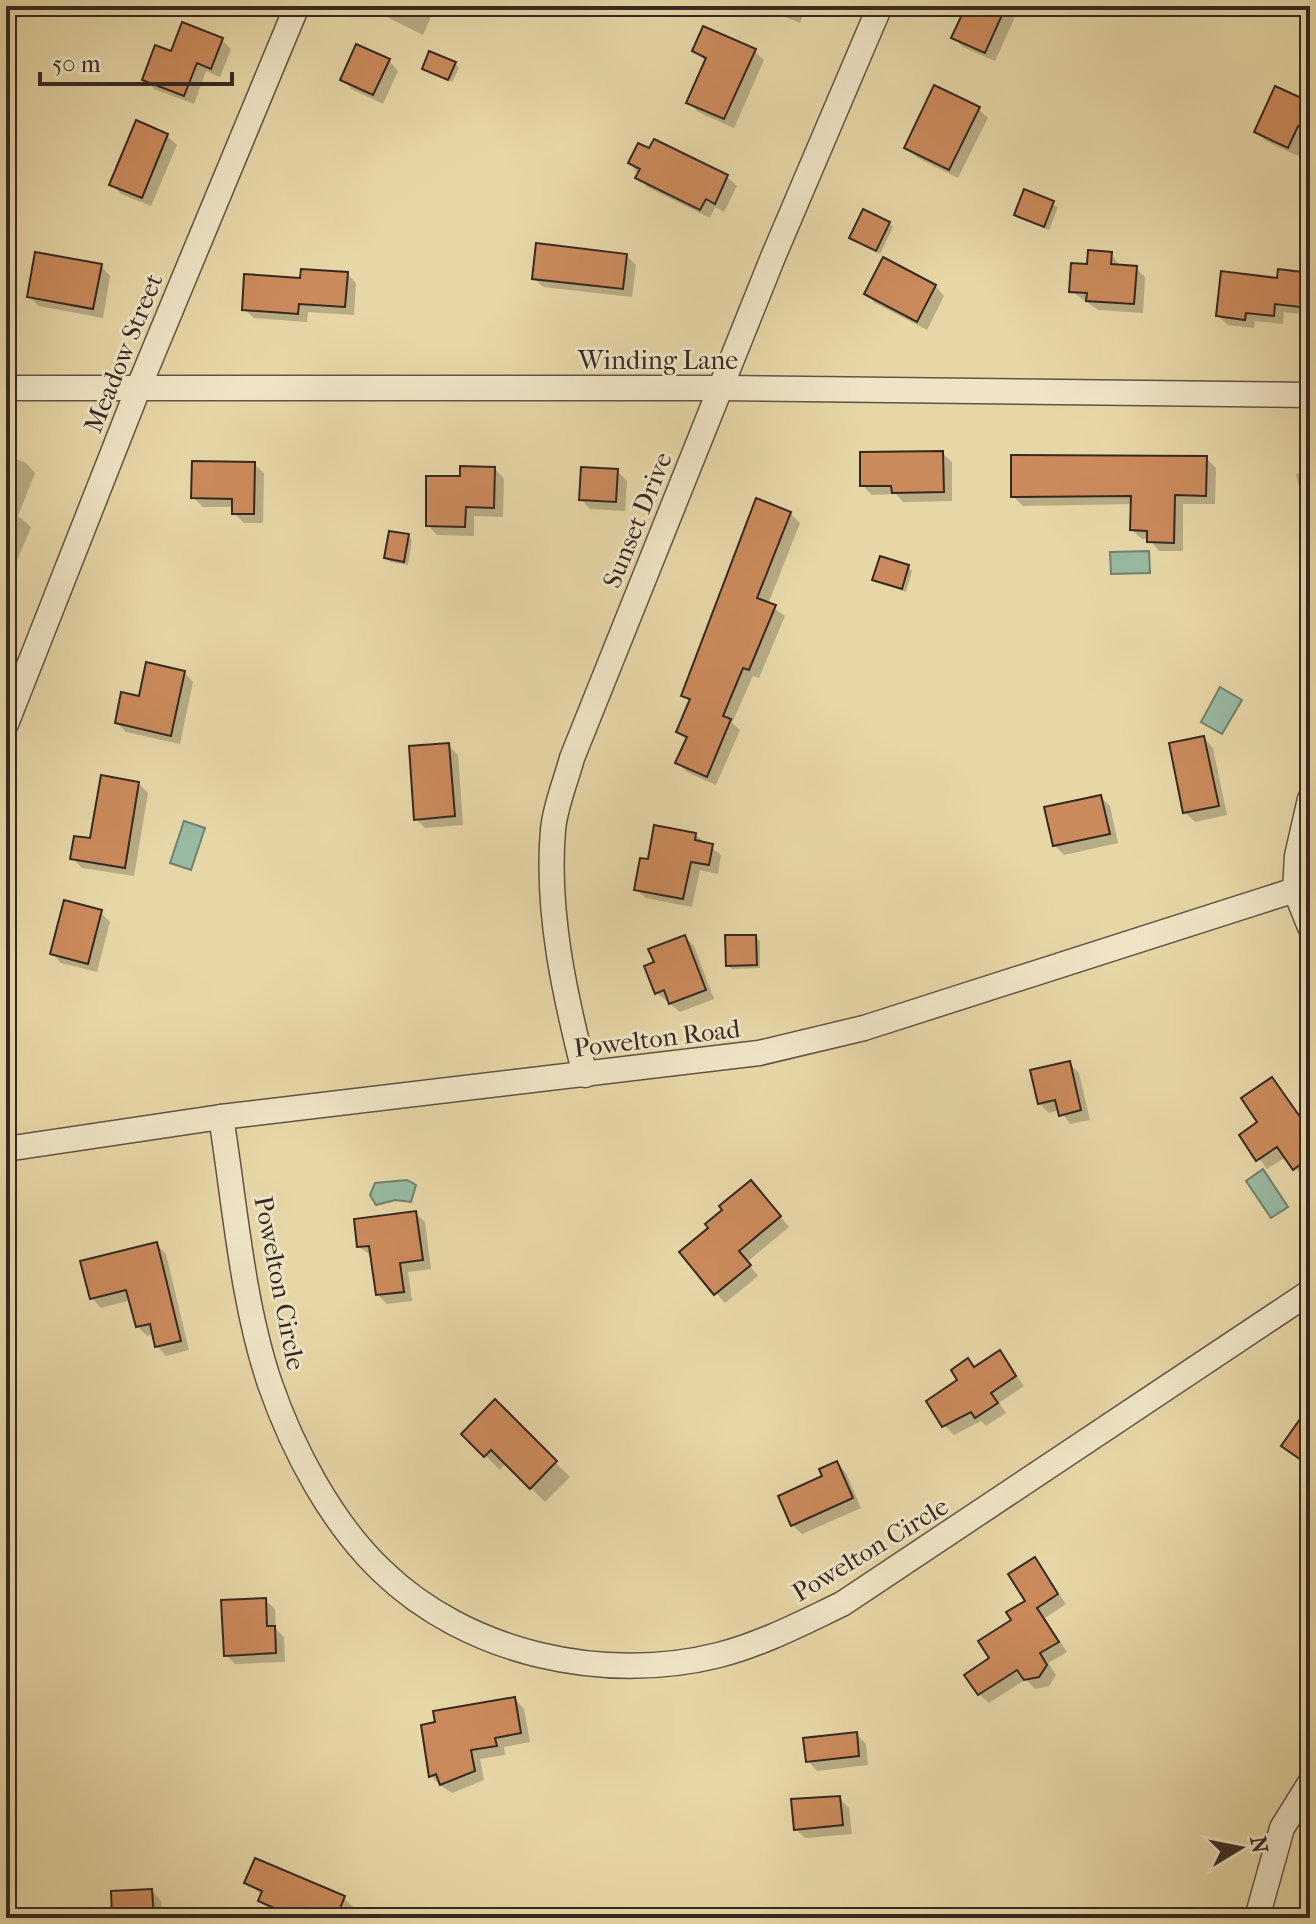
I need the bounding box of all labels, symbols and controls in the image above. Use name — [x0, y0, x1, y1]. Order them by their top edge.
scale bar — [40, 36, 232, 86]
text: 50 m — [52, 50, 101, 78]
street label: Meadow Street — [77, 268, 170, 437]
street label: Winding Lane — [577, 345, 738, 376]
street label: Sunset Drive — [596, 448, 679, 593]
street label: Powelton Road — [572, 1013, 743, 1064]
street label: Powelton Circle — [247, 1193, 312, 1373]
street label: Powelton Circle — [787, 1491, 954, 1608]
north arrow — [1200, 1808, 1280, 1888]
text: N — [1244, 1834, 1273, 1855]

